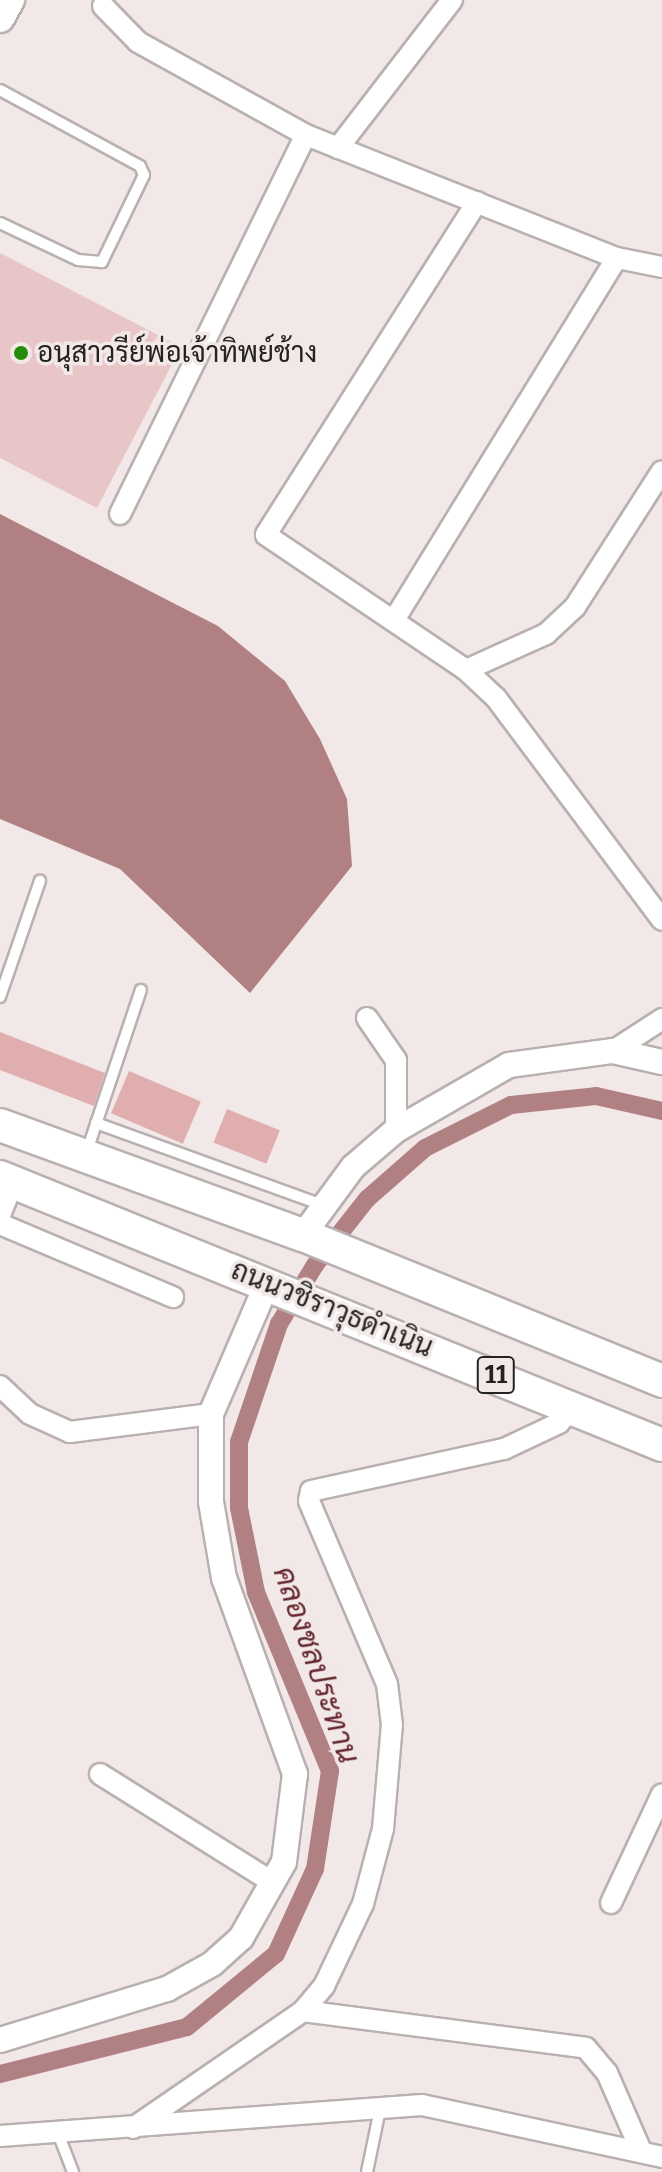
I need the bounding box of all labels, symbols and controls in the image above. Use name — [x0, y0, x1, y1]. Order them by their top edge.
place label: อนุสาวรีย์พ่อเจ้าทิพย์ช้าง — [37, 336, 317, 370]
marker: อนุสาวรีย์พ่อเจ้าทิพย์ช้าง — [12, 344, 30, 362]
street label: ถนนวชิราวุธดำเนิน — [226, 1253, 438, 1365]
road number: 11 — [476, 1353, 516, 1397]
water label: คลองชลประทาน — [265, 1562, 367, 1768]

